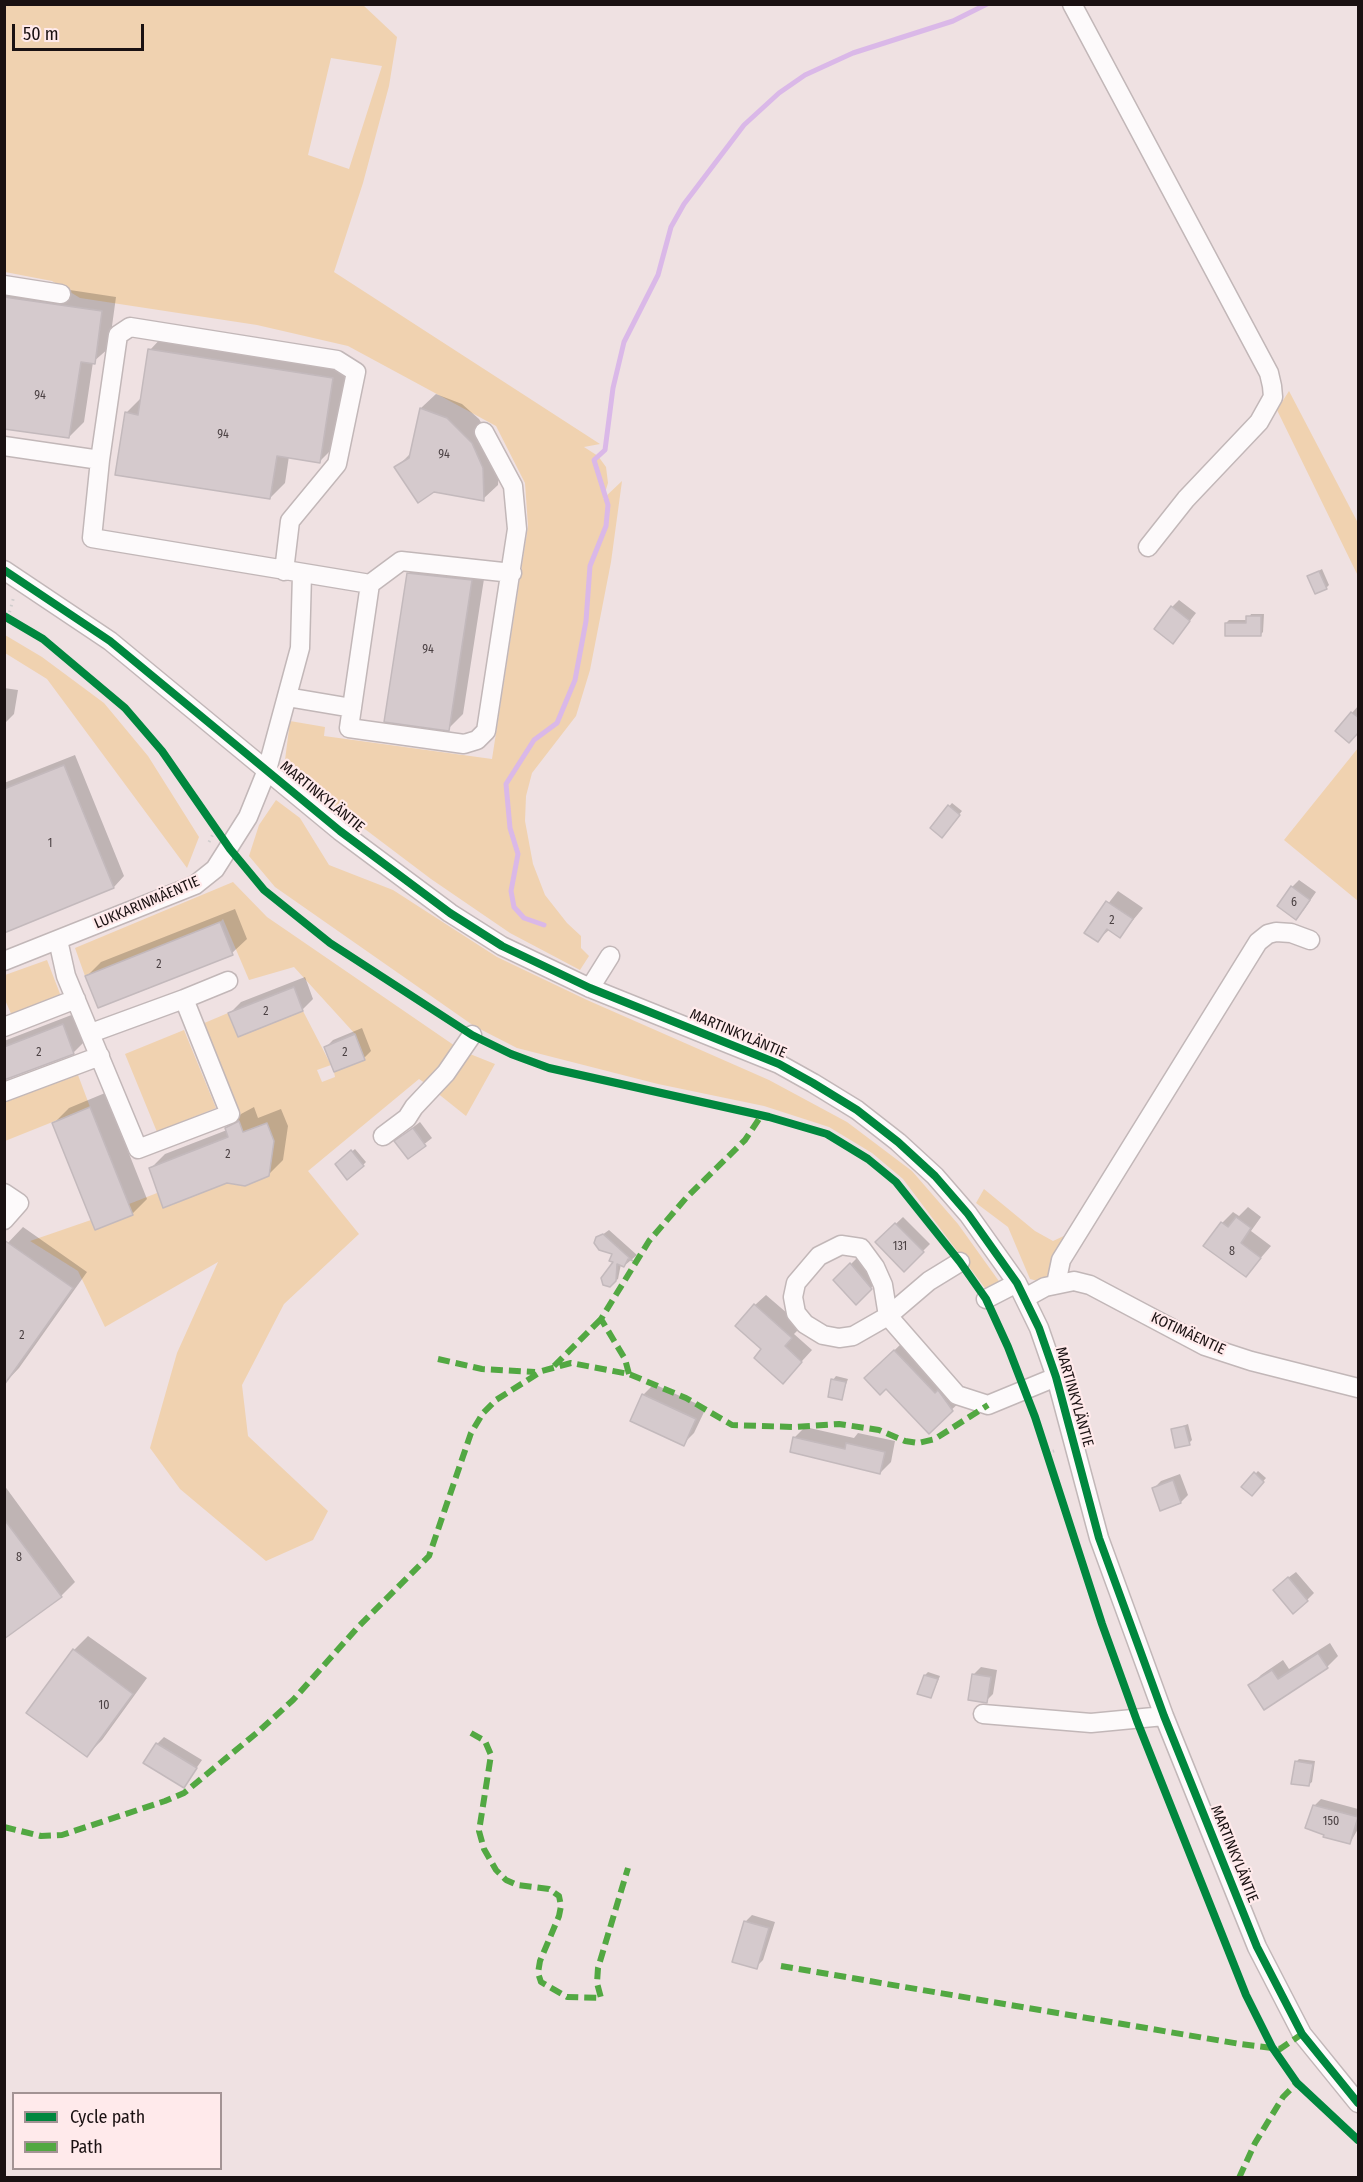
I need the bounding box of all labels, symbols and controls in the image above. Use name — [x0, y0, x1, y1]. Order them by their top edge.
scale bar — [15, 12, 147, 50]
text: 50 m — [23, 23, 59, 45]
house number: 94 — [34, 389, 46, 403]
house number: 94 — [217, 428, 229, 442]
house number: 94 — [438, 448, 450, 462]
house number: 94 — [422, 643, 434, 657]
street label: MARTINKYLÄNTIE — [276, 757, 368, 837]
house number: 1 — [48, 837, 52, 851]
street label: LUKKARINMÄENTIE — [92, 873, 202, 933]
house number: 6 — [1291, 896, 1297, 910]
house number: 2 — [1109, 914, 1115, 928]
house number: 2 — [156, 958, 162, 972]
house number: 2 — [263, 1005, 269, 1019]
street label: MARTINKYLÄNTIE — [687, 1006, 789, 1062]
house number: 2 — [36, 1046, 42, 1060]
house number: 2 — [342, 1046, 348, 1060]
house number: 2 — [225, 1148, 231, 1162]
house number: 131 — [893, 1240, 907, 1254]
house number: 8 — [1229, 1245, 1235, 1259]
street label: KOTIMÄENTIE — [1148, 1309, 1228, 1359]
house number: 2 — [19, 1329, 25, 1343]
street label: MARTINKYLÄNTIE — [1051, 1345, 1097, 1449]
house number: 8 — [16, 1551, 22, 1565]
house number: 10 — [99, 1699, 109, 1713]
street label: MARTINKYLÄNTIE — [1206, 1803, 1262, 1905]
house number: 150 — [1323, 1815, 1339, 1829]
legend — [12, 2092, 222, 2170]
text: Cycle path — [70, 2106, 145, 2128]
text: Path — [70, 2136, 103, 2158]

